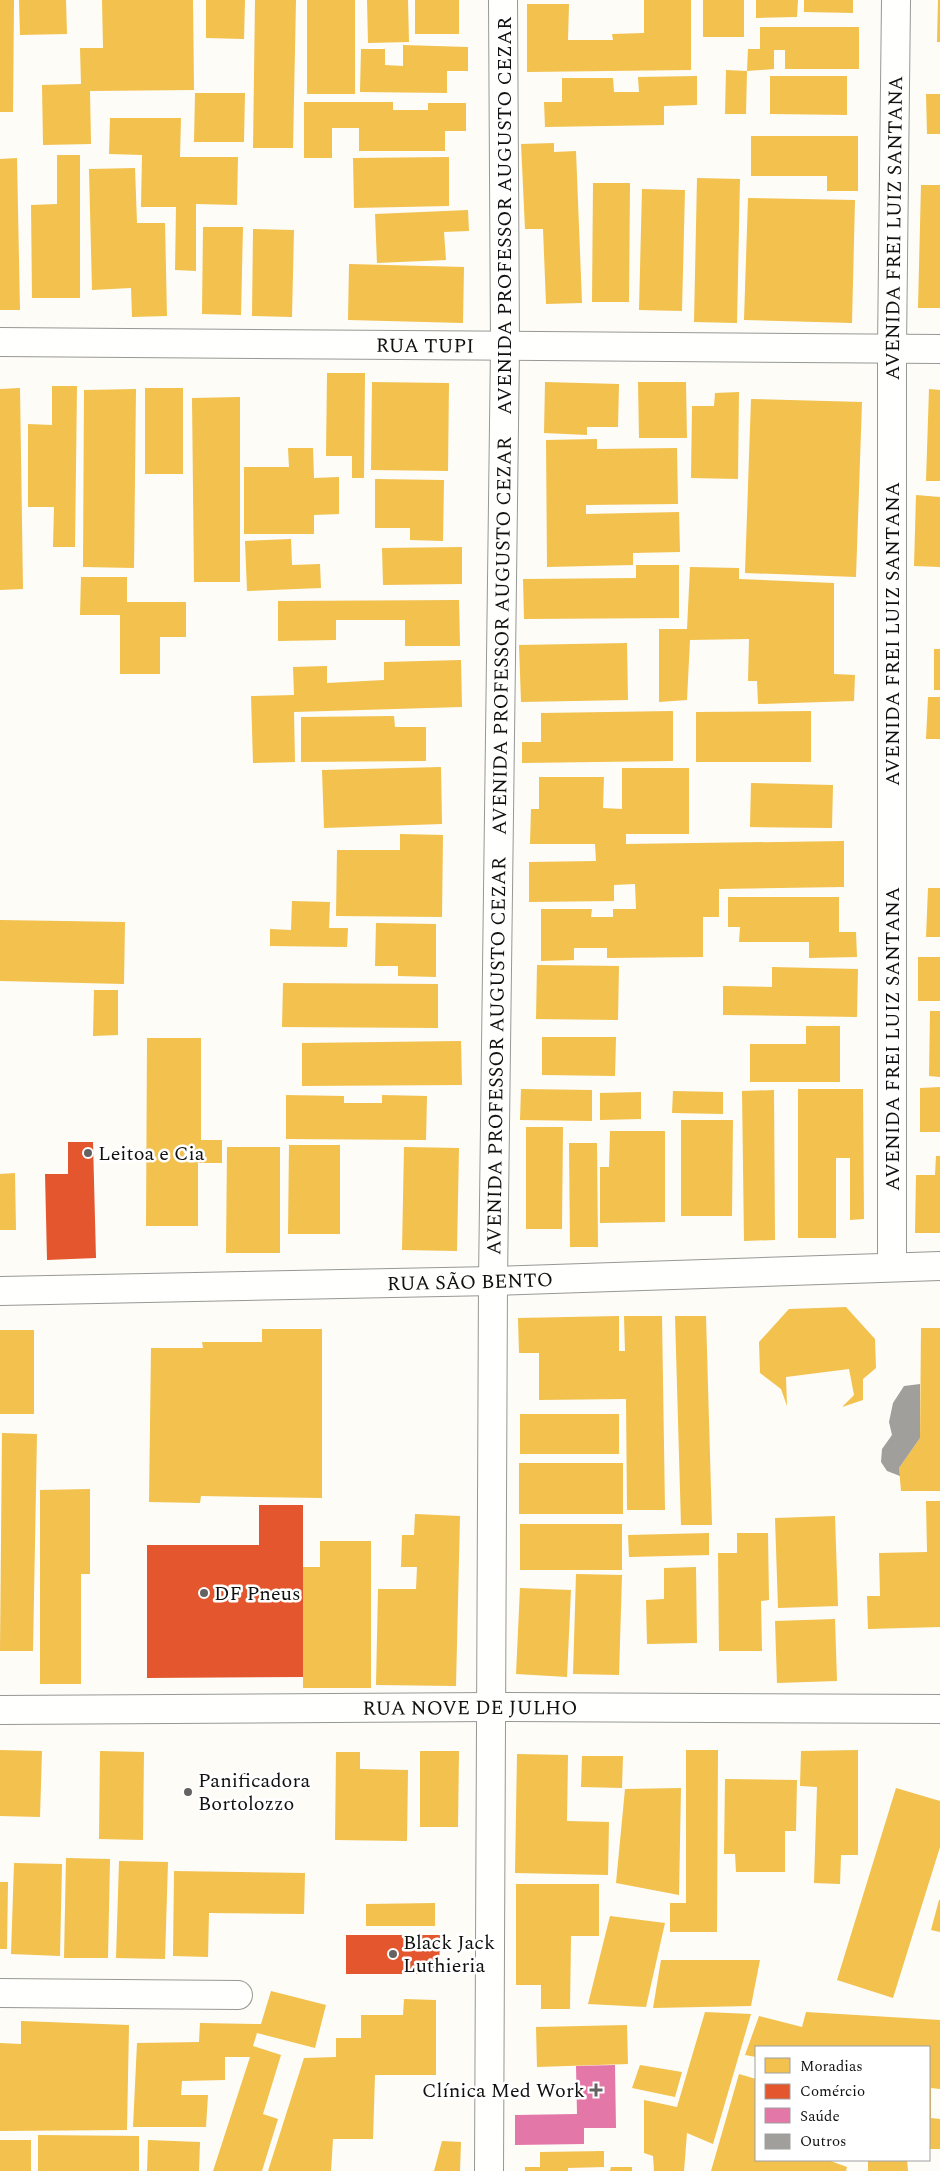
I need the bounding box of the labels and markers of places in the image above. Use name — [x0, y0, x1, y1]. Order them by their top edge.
place label: Leitoa e Cia — [98, 1139, 205, 1169]
marker: Leitoa e Cia — [82, 1147, 94, 1159]
place label: DF Pneus — [214, 1579, 301, 1609]
marker: DF Pneus — [198, 1587, 210, 1599]
place label: Panificadora Bortolozzo — [198, 1766, 311, 1819]
marker: Panificadora Bortolozzo — [182, 1786, 194, 1798]
place label: Black Jack Luthieria — [403, 1928, 495, 1981]
marker: Black Jack Luthieria — [387, 1948, 399, 1960]
place label: Clínica Med Work — [422, 2076, 585, 2106]
marker: Clínica Med Work — [589, 2083, 603, 2097]

